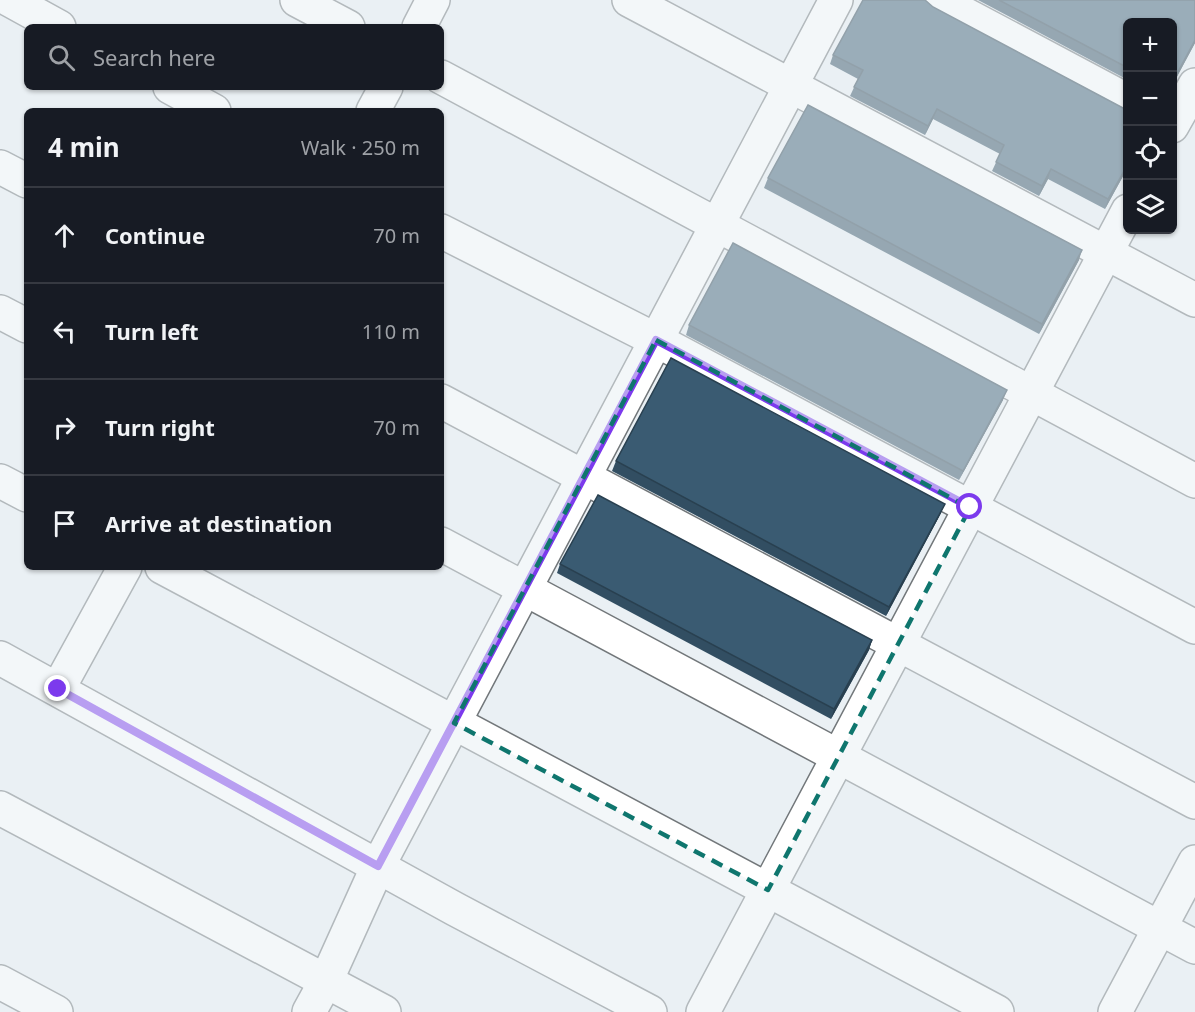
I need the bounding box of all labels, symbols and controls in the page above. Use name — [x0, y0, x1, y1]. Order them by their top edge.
map controls — [1123, 18, 1177, 234]
button: + — [1123, 18, 1177, 72]
search box — [24, 24, 444, 90]
icon: search — [45, 41, 78, 74]
text: Search here — [93, 42, 215, 72]
button: − — [1123, 72, 1177, 126]
button: locate — [1123, 126, 1177, 180]
text: 4 min — [48, 129, 120, 165]
text: Walk · 250 m — [301, 134, 420, 161]
button: layers — [1123, 180, 1177, 234]
icon: ahead — [48, 219, 81, 252]
text: Continue — [105, 220, 205, 250]
text: 70 m — [373, 222, 420, 249]
icon: left — [48, 315, 81, 348]
text: Turn left — [105, 316, 199, 346]
text: 110 m — [362, 318, 420, 345]
icon: right — [48, 411, 81, 444]
text: Turn right — [105, 412, 215, 442]
text: 70 m — [373, 414, 420, 441]
route start — [956, 493, 982, 519]
icon: arrive — [48, 507, 81, 540]
text: Arrive at destination — [105, 508, 332, 538]
route end — [44, 675, 70, 701]

